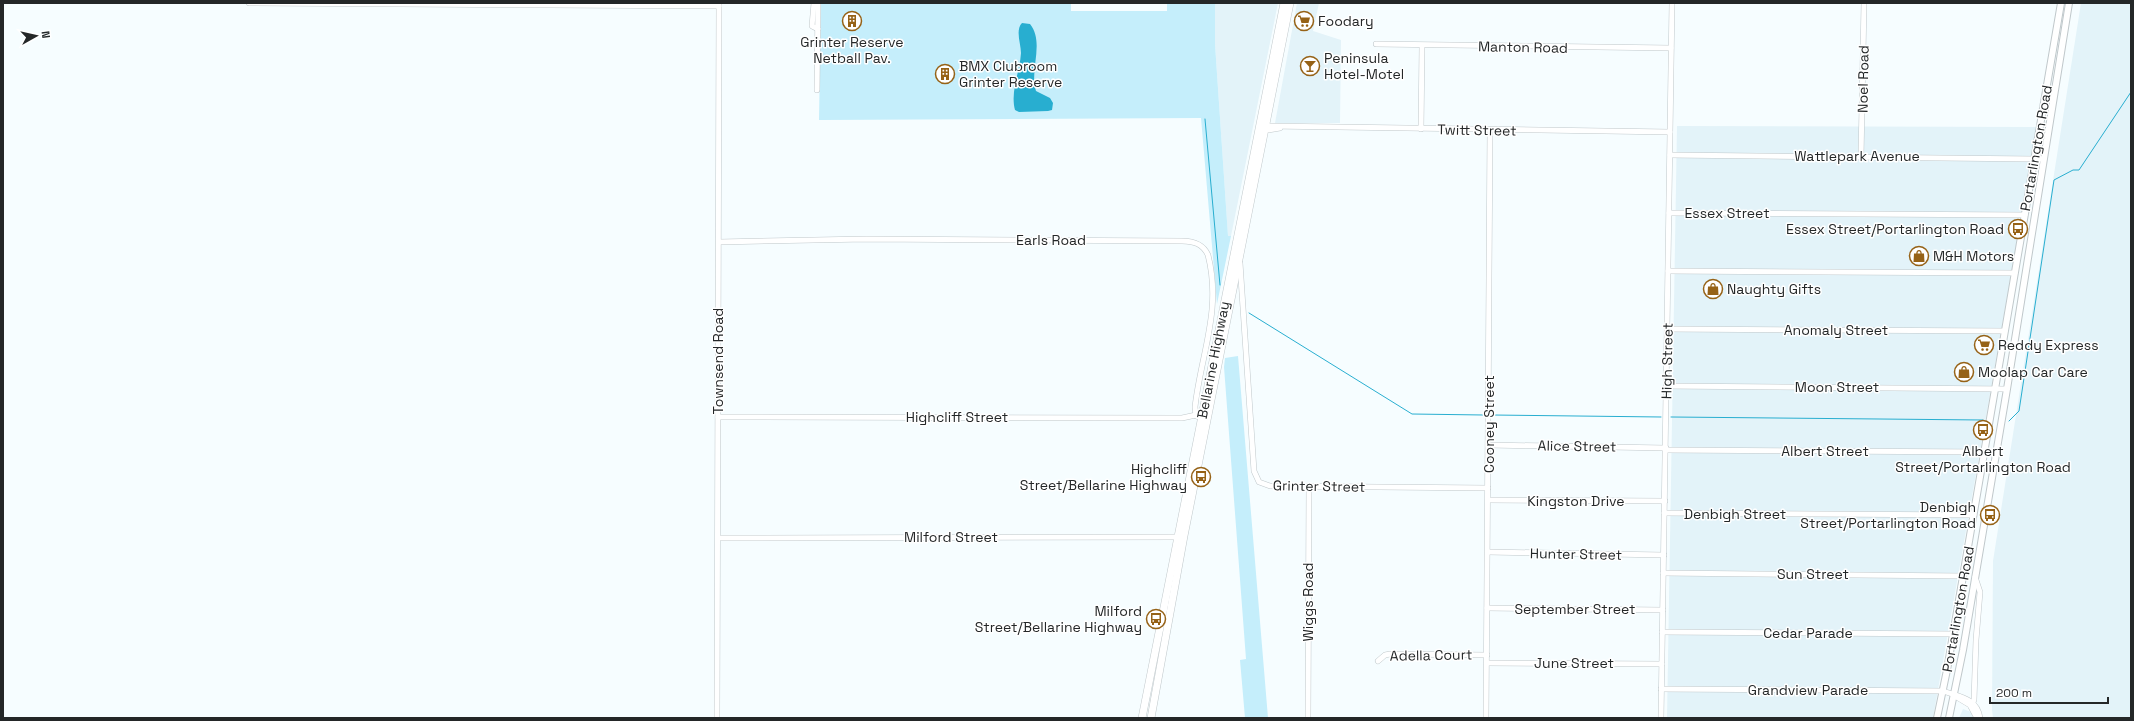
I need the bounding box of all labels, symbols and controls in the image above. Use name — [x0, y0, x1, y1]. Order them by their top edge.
building icon: Grinter Reserve Netball Pav. — [841, 10, 863, 32]
supermarket icon: Foodary — [1293, 10, 1315, 32]
place label: Foodary — [1318, 12, 1374, 30]
north arrow — [16, 16, 56, 56]
text: N — [38, 30, 53, 39]
place label: Grinter Reserve Netball Pav. — [800, 33, 904, 67]
street label: Manton Road — [1478, 37, 1568, 57]
street label: Noel Road — [1853, 45, 1873, 113]
place label: Peninsula Hotel-Motel — [1324, 49, 1404, 83]
bar icon: Peninsula Hotel-Motel — [1299, 55, 1321, 77]
place label: BMX Clubroom Grinter Reserve — [959, 57, 1062, 91]
building icon: BMX Clubroom Grinter Reserve — [934, 63, 956, 85]
street label: Portarlington Road — [2016, 84, 2056, 212]
street label: Twitt Street — [1437, 120, 1517, 140]
street label: Wattlepark Avenue — [1794, 147, 1920, 165]
street label: Essex Street — [1684, 204, 1770, 222]
bus stop icon: Essex Street/Portarlington Road — [2007, 218, 2029, 240]
place label: Essex Street/Portarlington Road — [1786, 220, 2004, 238]
street label: Earls Road — [1016, 231, 1086, 249]
shop icon: M&H Motors — [1908, 245, 1930, 267]
place label: M&H Motors — [1933, 247, 2014, 265]
shop icon: Naughty Gifts — [1702, 278, 1724, 300]
place label: Naughty Gifts — [1727, 280, 1821, 298]
street label: Bellarine Highway — [1193, 300, 1233, 420]
street label: Townsend Road — [709, 308, 727, 414]
street label: Anomaly Street — [1784, 321, 1888, 339]
street label: High Street — [1657, 323, 1677, 399]
supermarket icon: Reddy Express — [1973, 334, 1995, 356]
place label: Reddy Express — [1998, 336, 2099, 354]
shop icon: Moolap Car Care — [1953, 361, 1975, 383]
place label: Moolap Car Care — [1978, 363, 2088, 381]
street label: Cooney Street — [1480, 375, 1498, 473]
street label: Moon Street — [1795, 378, 1879, 396]
street label: Highcliff Street — [906, 408, 1008, 426]
bus stop icon: Albert Street/Portarlington Road — [1972, 419, 1994, 441]
street label: Alice Street — [1537, 436, 1617, 456]
street label: Albert Street — [1781, 442, 1869, 460]
place label: Albert Street/Portarlington Road — [1895, 442, 2071, 476]
place label: Highcliff Street/Bellarine Highway — [1020, 460, 1187, 494]
bus stop icon: Highcliff Street/Bellarine Highway — [1190, 466, 1212, 488]
street label: Grinter Street — [1273, 476, 1365, 496]
street label: Kingston Drive — [1527, 492, 1625, 510]
place label: Denbigh Street/Portarlington Road — [1800, 498, 1976, 532]
bus stop icon: Denbigh Street/Portarlington Road — [1979, 504, 2001, 526]
street label: Denbigh Street — [1684, 505, 1786, 523]
street label: Milford Street — [904, 528, 998, 546]
street label: Hunter Street — [1530, 544, 1622, 564]
street label: Portarlington Road — [1938, 545, 1978, 673]
street label: Wiggs Road — [1299, 563, 1317, 642]
street label: Sun Street — [1777, 565, 1849, 583]
street label: September Street — [1514, 600, 1636, 618]
place label: Milford Street/Bellarine Highway — [975, 602, 1142, 636]
bus stop icon: Milford Street/Bellarine Highway — [1145, 608, 1167, 630]
street label: Cedar Parade — [1763, 624, 1853, 642]
street label: Adella Court — [1390, 645, 1472, 665]
street label: June Street — [1534, 654, 1614, 672]
scale bar — [1990, 679, 2108, 705]
street label: Grandview Parade — [1748, 681, 1868, 699]
text: 200 m — [1996, 685, 2032, 701]

